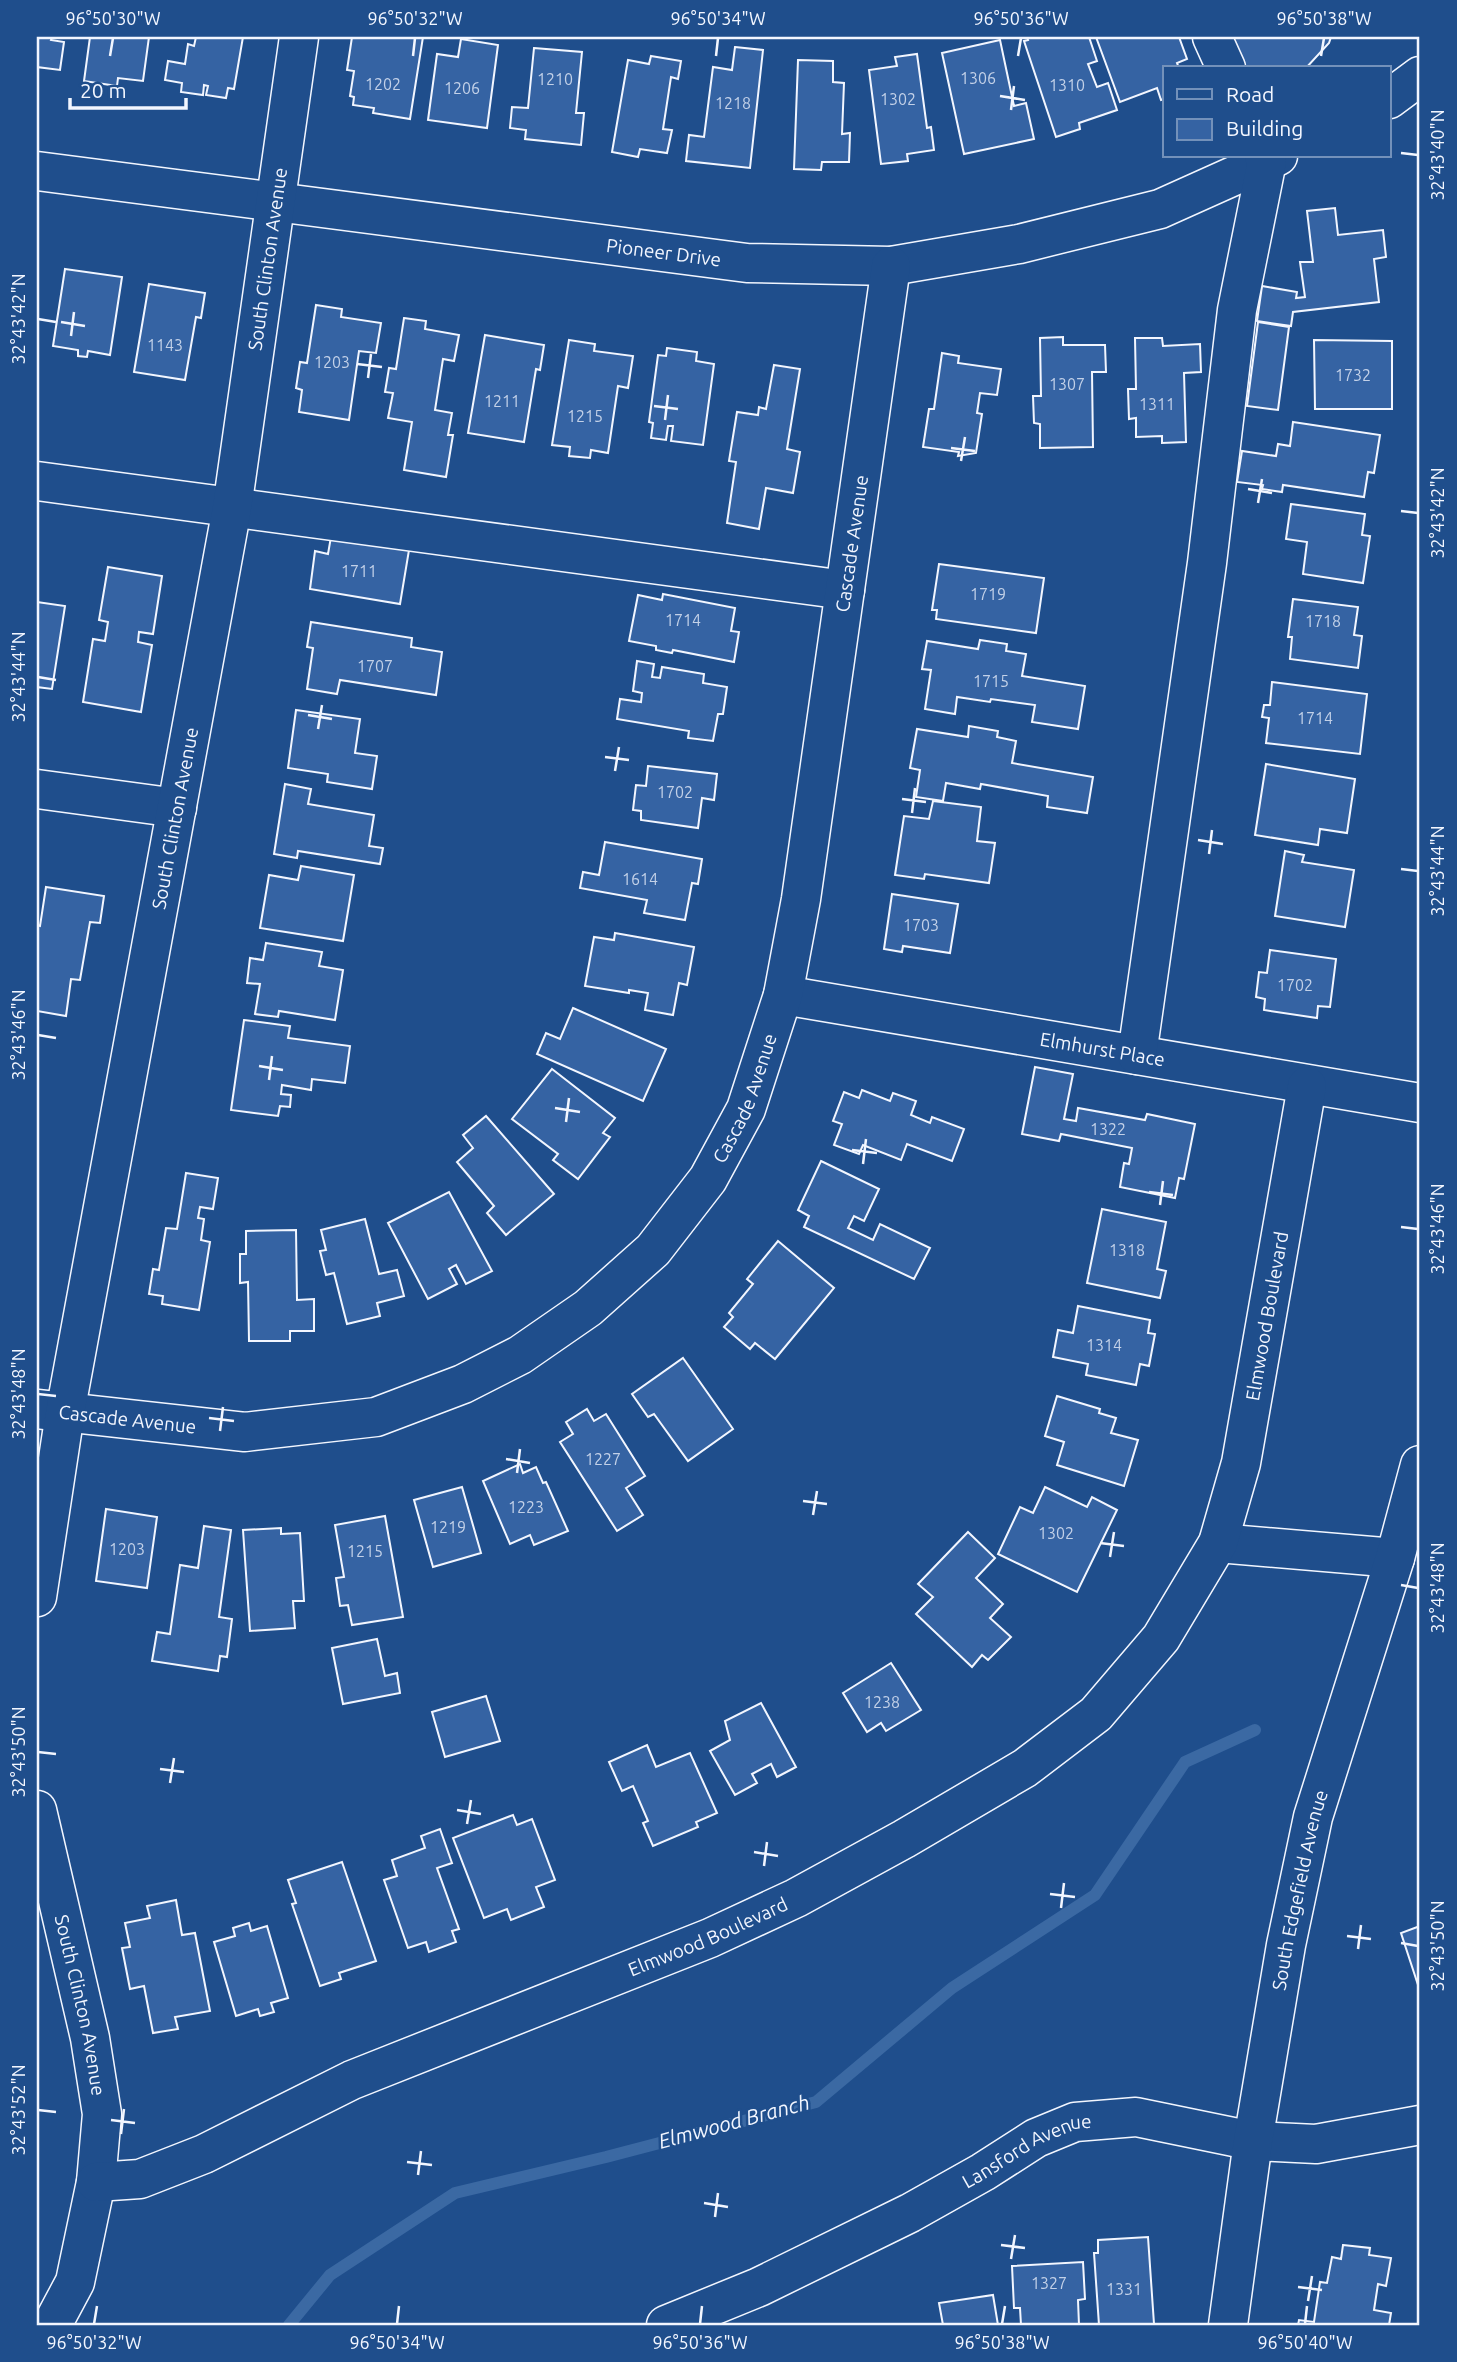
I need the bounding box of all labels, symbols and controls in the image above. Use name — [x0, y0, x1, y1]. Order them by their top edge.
text: 96°50'30"W — [65, 8, 161, 28]
text: 96°50'32"W — [367, 8, 463, 28]
text: 96°50'34"W — [670, 8, 766, 28]
text: 96°50'36"W — [973, 8, 1069, 28]
text: 96°50'38"W — [1276, 8, 1372, 28]
scale bar — [70, 66, 186, 110]
legend — [1163, 66, 1390, 158]
house number: 1306 — [960, 69, 996, 87]
house number: 1210 — [537, 70, 573, 88]
house number: 1202 — [365, 75, 401, 93]
house number: 1310 — [1049, 76, 1085, 94]
text: 20 m — [80, 78, 127, 102]
house number: 1206 — [444, 79, 480, 97]
text: Road — [1226, 82, 1274, 106]
house number: 1302 — [880, 90, 916, 108]
house number: 1218 — [715, 94, 751, 112]
text: 32°43'40"N — [1427, 109, 1447, 201]
text: Building — [1226, 116, 1303, 140]
street label: South Clinton Avenue — [244, 166, 291, 352]
street label: Pioneer Drive — [605, 234, 722, 271]
text: 32°43'42"N — [8, 273, 28, 365]
house number: 1143 — [147, 336, 183, 354]
house number: 1203 — [314, 353, 350, 371]
house number: 1732 — [1335, 366, 1371, 384]
house number: 1307 — [1049, 375, 1085, 393]
house number: 1211 — [484, 392, 520, 410]
house number: 1311 — [1139, 395, 1175, 413]
house number: 1215 — [567, 407, 603, 425]
text: 32°43'42"N — [1427, 467, 1447, 559]
street label: Cascade Avenue — [831, 473, 872, 613]
house number: 1711 — [341, 562, 377, 580]
house number: 1719 — [970, 585, 1006, 603]
house number: 1714 — [665, 611, 701, 629]
house number: 1718 — [1305, 612, 1341, 630]
text: 32°43'44"N — [8, 631, 28, 723]
house number: 1707 — [357, 657, 393, 675]
house number: 1715 — [973, 672, 1009, 690]
house number: 1714 — [1297, 709, 1333, 727]
street label: South Clinton Avenue — [147, 725, 202, 911]
house number: 1702 — [657, 783, 693, 801]
text: 32°43'44"N — [1427, 825, 1447, 917]
house number: 1614 — [622, 870, 658, 888]
house number: 1703 — [903, 916, 939, 934]
house number: 1702 — [1277, 976, 1313, 994]
text: 32°43'46"N — [8, 989, 28, 1081]
street label: Elmhurst Place — [1038, 1028, 1167, 1071]
street label: Cascade Avenue — [708, 1031, 781, 1167]
house number: 1322 — [1090, 1120, 1126, 1138]
text: 32°43'46"N — [1427, 1183, 1447, 1275]
street label: Elmwood Boulevard — [1241, 1230, 1292, 1402]
house number: 1318 — [1109, 1241, 1145, 1259]
house number: 1314 — [1086, 1336, 1122, 1354]
text: 32°43'48"N — [8, 1348, 28, 1440]
street label: Cascade Avenue — [58, 1400, 197, 1438]
house number: 1227 — [585, 1450, 621, 1468]
house number: 1223 — [508, 1498, 544, 1516]
house number: 1219 — [430, 1518, 466, 1536]
house number: 1302 — [1038, 1524, 1074, 1542]
house number: 1203 — [109, 1540, 145, 1558]
house number: 1215 — [347, 1542, 383, 1560]
text: 32°43'48"N — [1427, 1542, 1447, 1634]
house number: 1238 — [864, 1693, 900, 1711]
text: 32°43'50"N — [8, 1706, 28, 1798]
street label: South Edgefield Avenue — [1268, 1787, 1332, 1992]
street label: Elmwood Boulevard — [625, 1892, 791, 1980]
text: 32°43'50"N — [1427, 1900, 1447, 1992]
street label: South Clinton Avenue — [51, 1912, 110, 2097]
text: 32°43'52"N — [8, 2064, 28, 2156]
water label: Elmwood Branch — [655, 2089, 812, 2153]
street label: Lansford Avenue — [958, 2110, 1092, 2192]
house number: 1327 — [1031, 2274, 1067, 2292]
house number: 1331 — [1106, 2280, 1142, 2298]
text: 96°50'32"W — [46, 2332, 142, 2352]
text: 96°50'34"W — [349, 2332, 445, 2352]
text: 96°50'36"W — [652, 2332, 748, 2352]
text: 96°50'38"W — [954, 2332, 1050, 2352]
text: 96°50'40"W — [1257, 2332, 1353, 2352]

